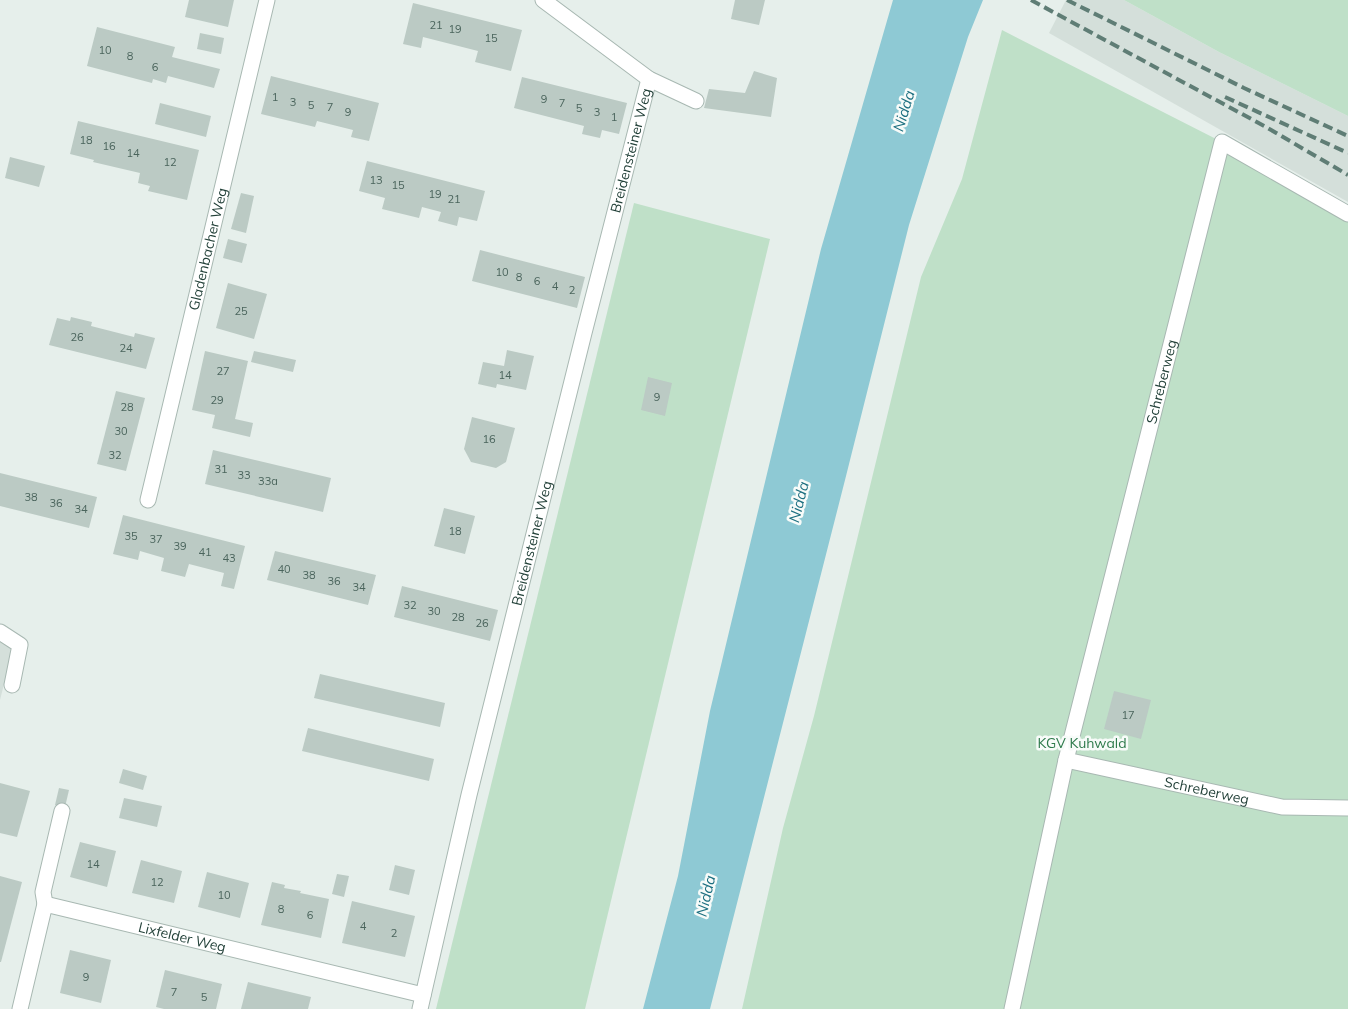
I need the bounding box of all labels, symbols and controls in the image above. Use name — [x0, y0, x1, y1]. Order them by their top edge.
house number: 21 — [429, 18, 443, 32]
house number: 19 — [448, 22, 462, 36]
house number: 15 — [484, 31, 498, 45]
house number: 10 — [98, 43, 112, 57]
house number: 8 — [127, 49, 134, 63]
house number: 6 — [152, 60, 159, 74]
street label: Breidensteiner Weg — [606, 86, 655, 215]
water label: Nidda — [888, 88, 919, 134]
house number: 1 — [272, 90, 278, 104]
house number: 9 — [541, 92, 547, 106]
house number: 3 — [290, 95, 296, 109]
house number: 7 — [559, 96, 565, 110]
house number: 5 — [308, 98, 315, 112]
house number: 7 — [327, 100, 333, 114]
house number: 5 — [576, 101, 583, 115]
house number: 9 — [345, 105, 351, 119]
house number: 3 — [594, 105, 600, 119]
house number: 1 — [611, 110, 617, 124]
house number: 18 — [79, 133, 93, 147]
house number: 16 — [102, 139, 116, 153]
house number: 14 — [126, 146, 140, 160]
house number: 12 — [163, 155, 177, 169]
house number: 13 — [369, 173, 383, 187]
house number: 15 — [391, 178, 405, 192]
street label: Gladenbacher Weg — [184, 186, 231, 312]
house number: 19 — [428, 187, 442, 201]
house number: 21 — [447, 192, 461, 206]
house number: 10 — [495, 265, 509, 279]
house number: 8 — [516, 270, 523, 284]
house number: 6 — [534, 274, 541, 288]
house number: 4 — [552, 279, 559, 293]
house number: 2 — [569, 283, 576, 297]
house number: 25 — [234, 304, 248, 318]
house number: 26 — [70, 330, 84, 344]
street label: Schreberweg — [1142, 338, 1181, 426]
house number: 24 — [119, 341, 133, 355]
house number: 27 — [216, 364, 230, 378]
house number: 14 — [498, 368, 512, 382]
house number: 9 — [654, 390, 660, 404]
house number: 29 — [210, 393, 224, 407]
house number: 28 — [120, 400, 134, 414]
house number: 30 — [114, 424, 128, 438]
house number: 16 — [482, 432, 496, 446]
house number: 32 — [108, 448, 122, 462]
house number: 31 — [214, 462, 228, 476]
house number: 33 — [237, 468, 251, 482]
house number: 33a — [258, 474, 278, 488]
street label: Breidensteiner Weg — [507, 479, 556, 607]
water label: Nidda — [784, 479, 813, 524]
house number: 38 — [24, 490, 38, 504]
house number: 36 — [49, 496, 63, 510]
house number: 34 — [74, 502, 88, 516]
house number: 18 — [448, 524, 462, 538]
house number: 35 — [124, 529, 138, 543]
house number: 37 — [149, 532, 163, 546]
house number: 39 — [173, 539, 187, 553]
house number: 41 — [198, 545, 212, 559]
house number: 43 — [222, 551, 236, 565]
house number: 40 — [277, 562, 291, 576]
house number: 38 — [302, 568, 316, 582]
house number: 36 — [327, 574, 341, 588]
house number: 34 — [352, 580, 366, 594]
house number: 32 — [403, 598, 417, 612]
house number: 30 — [427, 604, 441, 618]
house number: 28 — [451, 610, 465, 624]
house number: 26 — [475, 616, 489, 630]
house number: 17 — [1121, 708, 1135, 722]
park label: KGV Kuhwald — [1037, 734, 1127, 752]
street label: Schreberweg — [1163, 773, 1251, 809]
house number: 14 — [86, 857, 100, 871]
water label: Nidda — [692, 873, 719, 918]
house number: 12 — [150, 875, 164, 889]
house number: 10 — [217, 888, 231, 902]
house number: 8 — [278, 902, 285, 916]
house number: 6 — [307, 908, 314, 922]
street label: Lixfelder Weg — [136, 918, 228, 956]
house number: 4 — [360, 919, 367, 933]
house number: 2 — [391, 926, 398, 940]
house number: 9 — [83, 970, 89, 984]
house number: 7 — [171, 985, 177, 999]
house number: 5 — [201, 990, 208, 1004]

